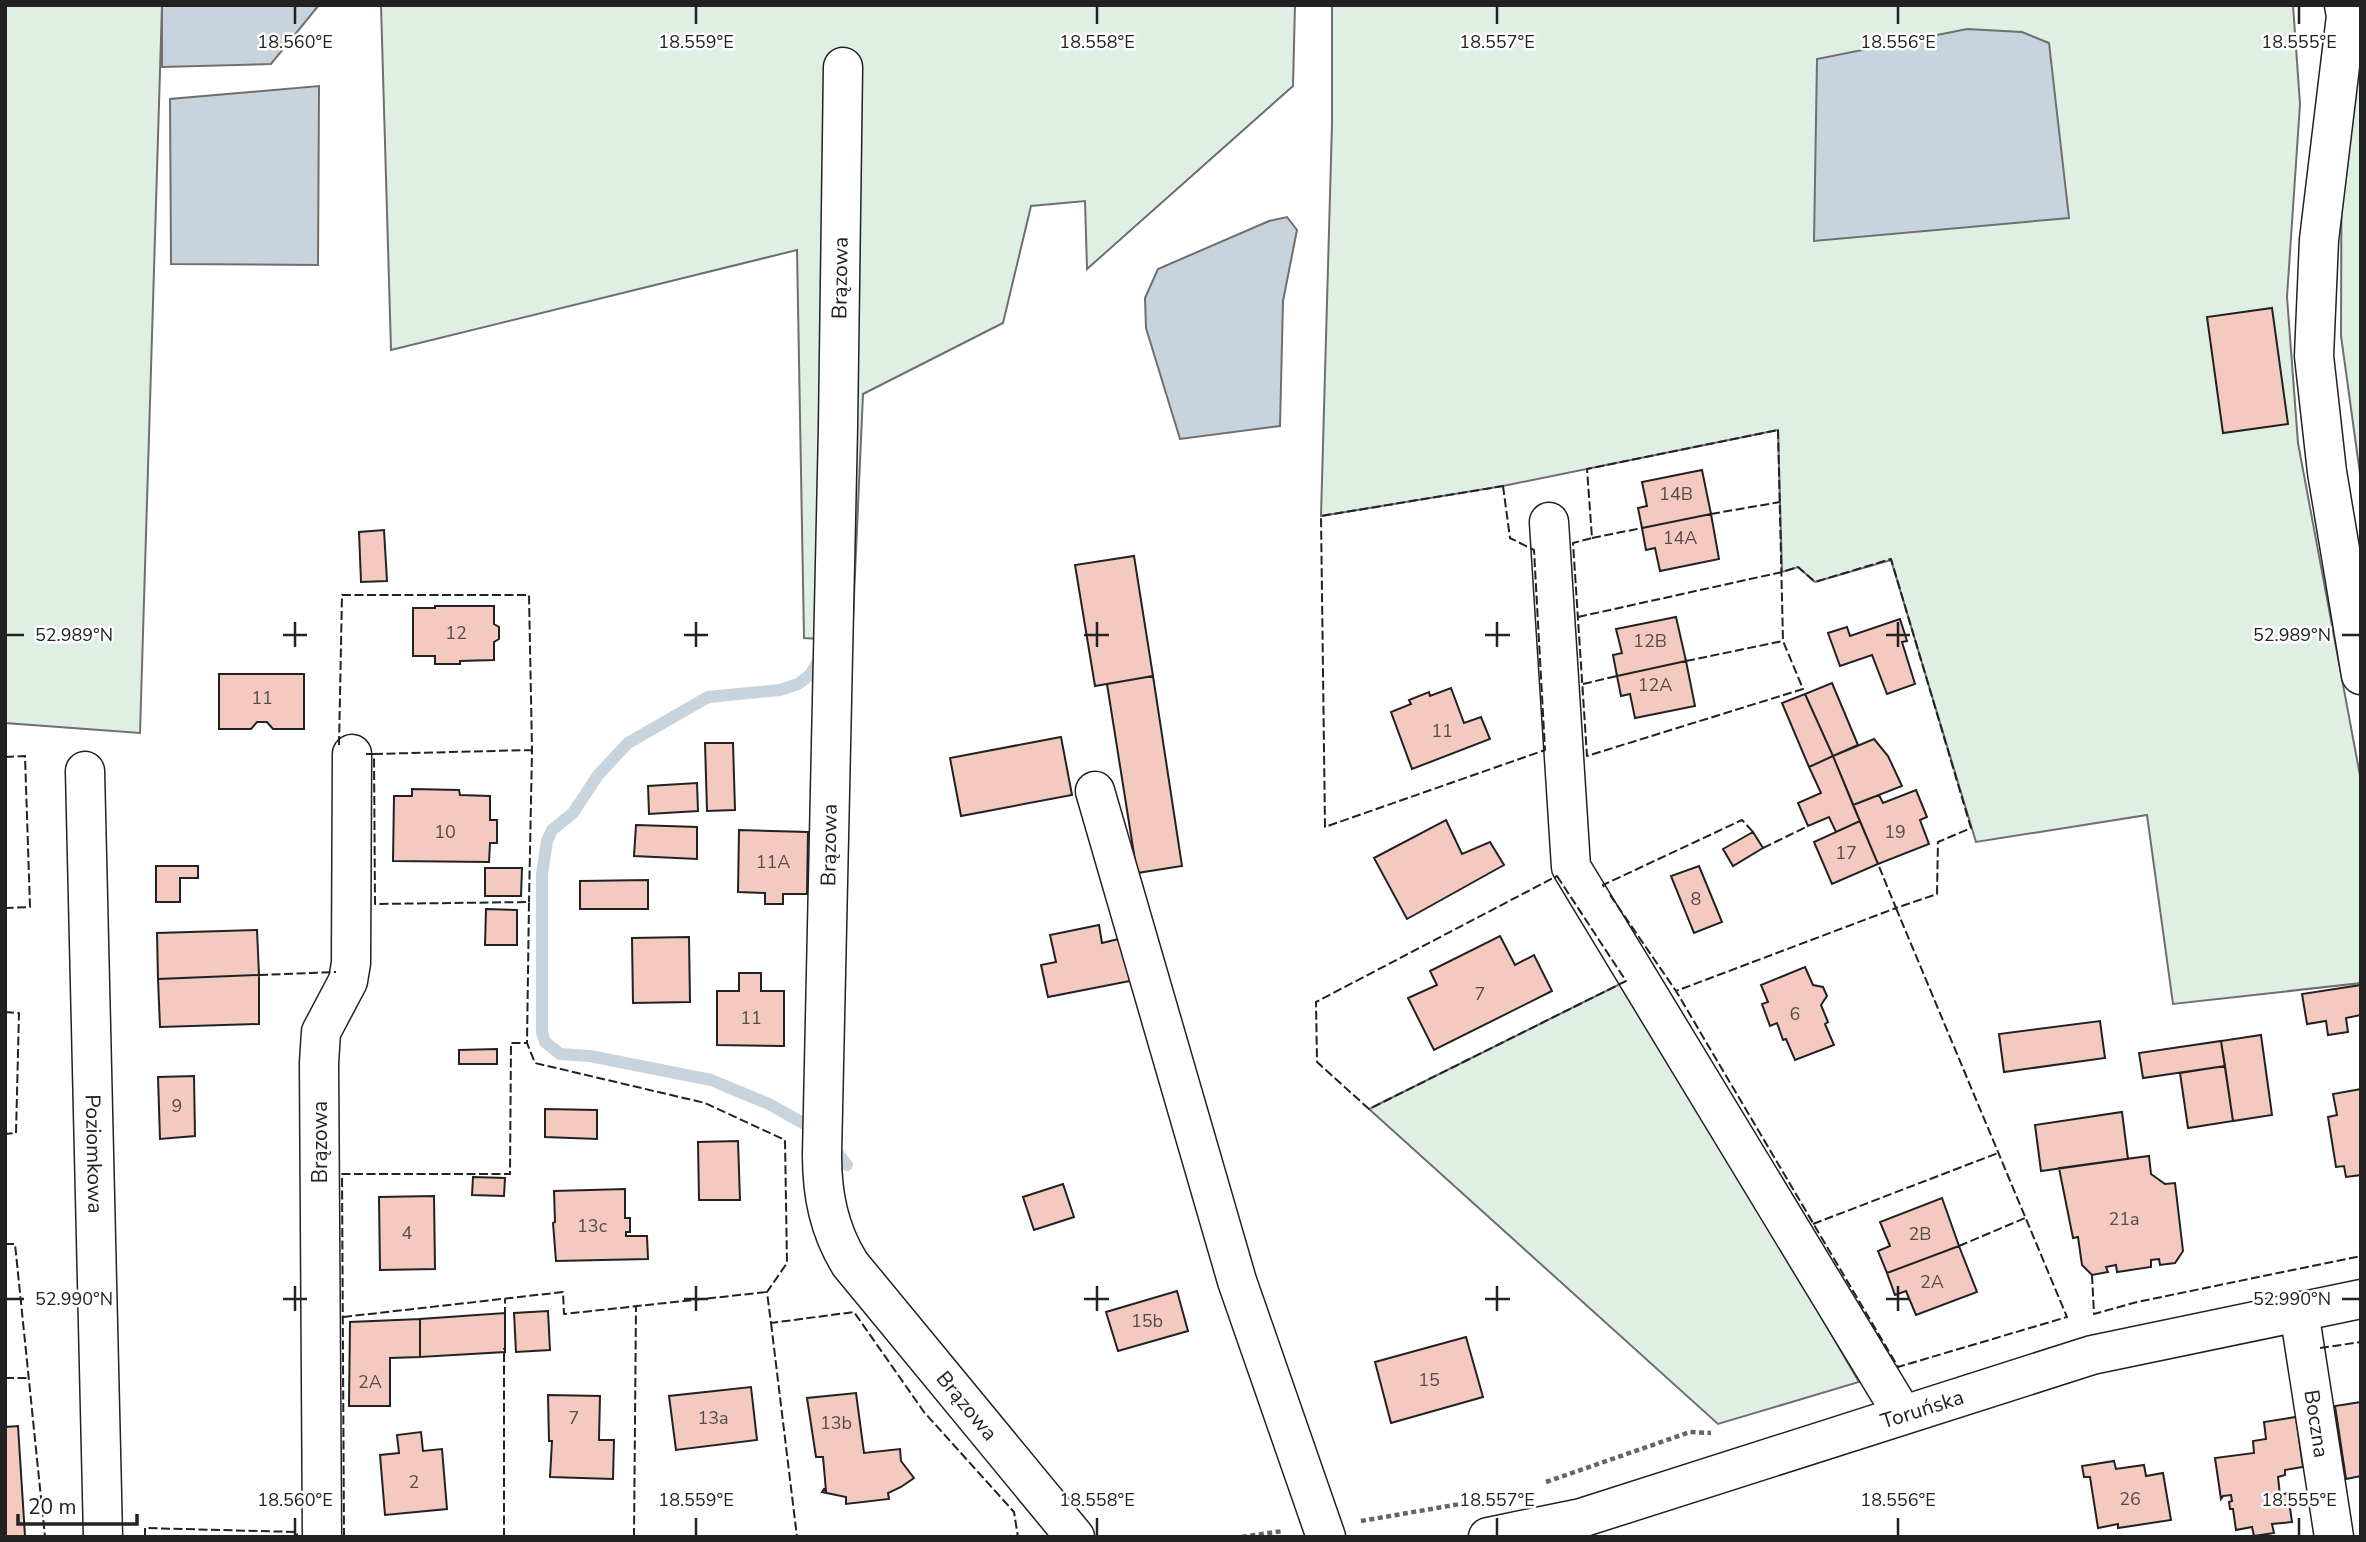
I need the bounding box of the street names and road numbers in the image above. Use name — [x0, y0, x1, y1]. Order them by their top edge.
street label: Brązowa — [825, 237, 855, 319]
street label: Brązowa — [814, 804, 844, 886]
street label: Poziomkowa — [79, 1094, 109, 1214]
street label: Brązowa — [306, 1101, 334, 1183]
street label: Brązowa — [930, 1365, 1004, 1446]
street label: Toruńska — [1877, 1383, 1967, 1436]
street label: Boczna — [2297, 1388, 2336, 1460]

